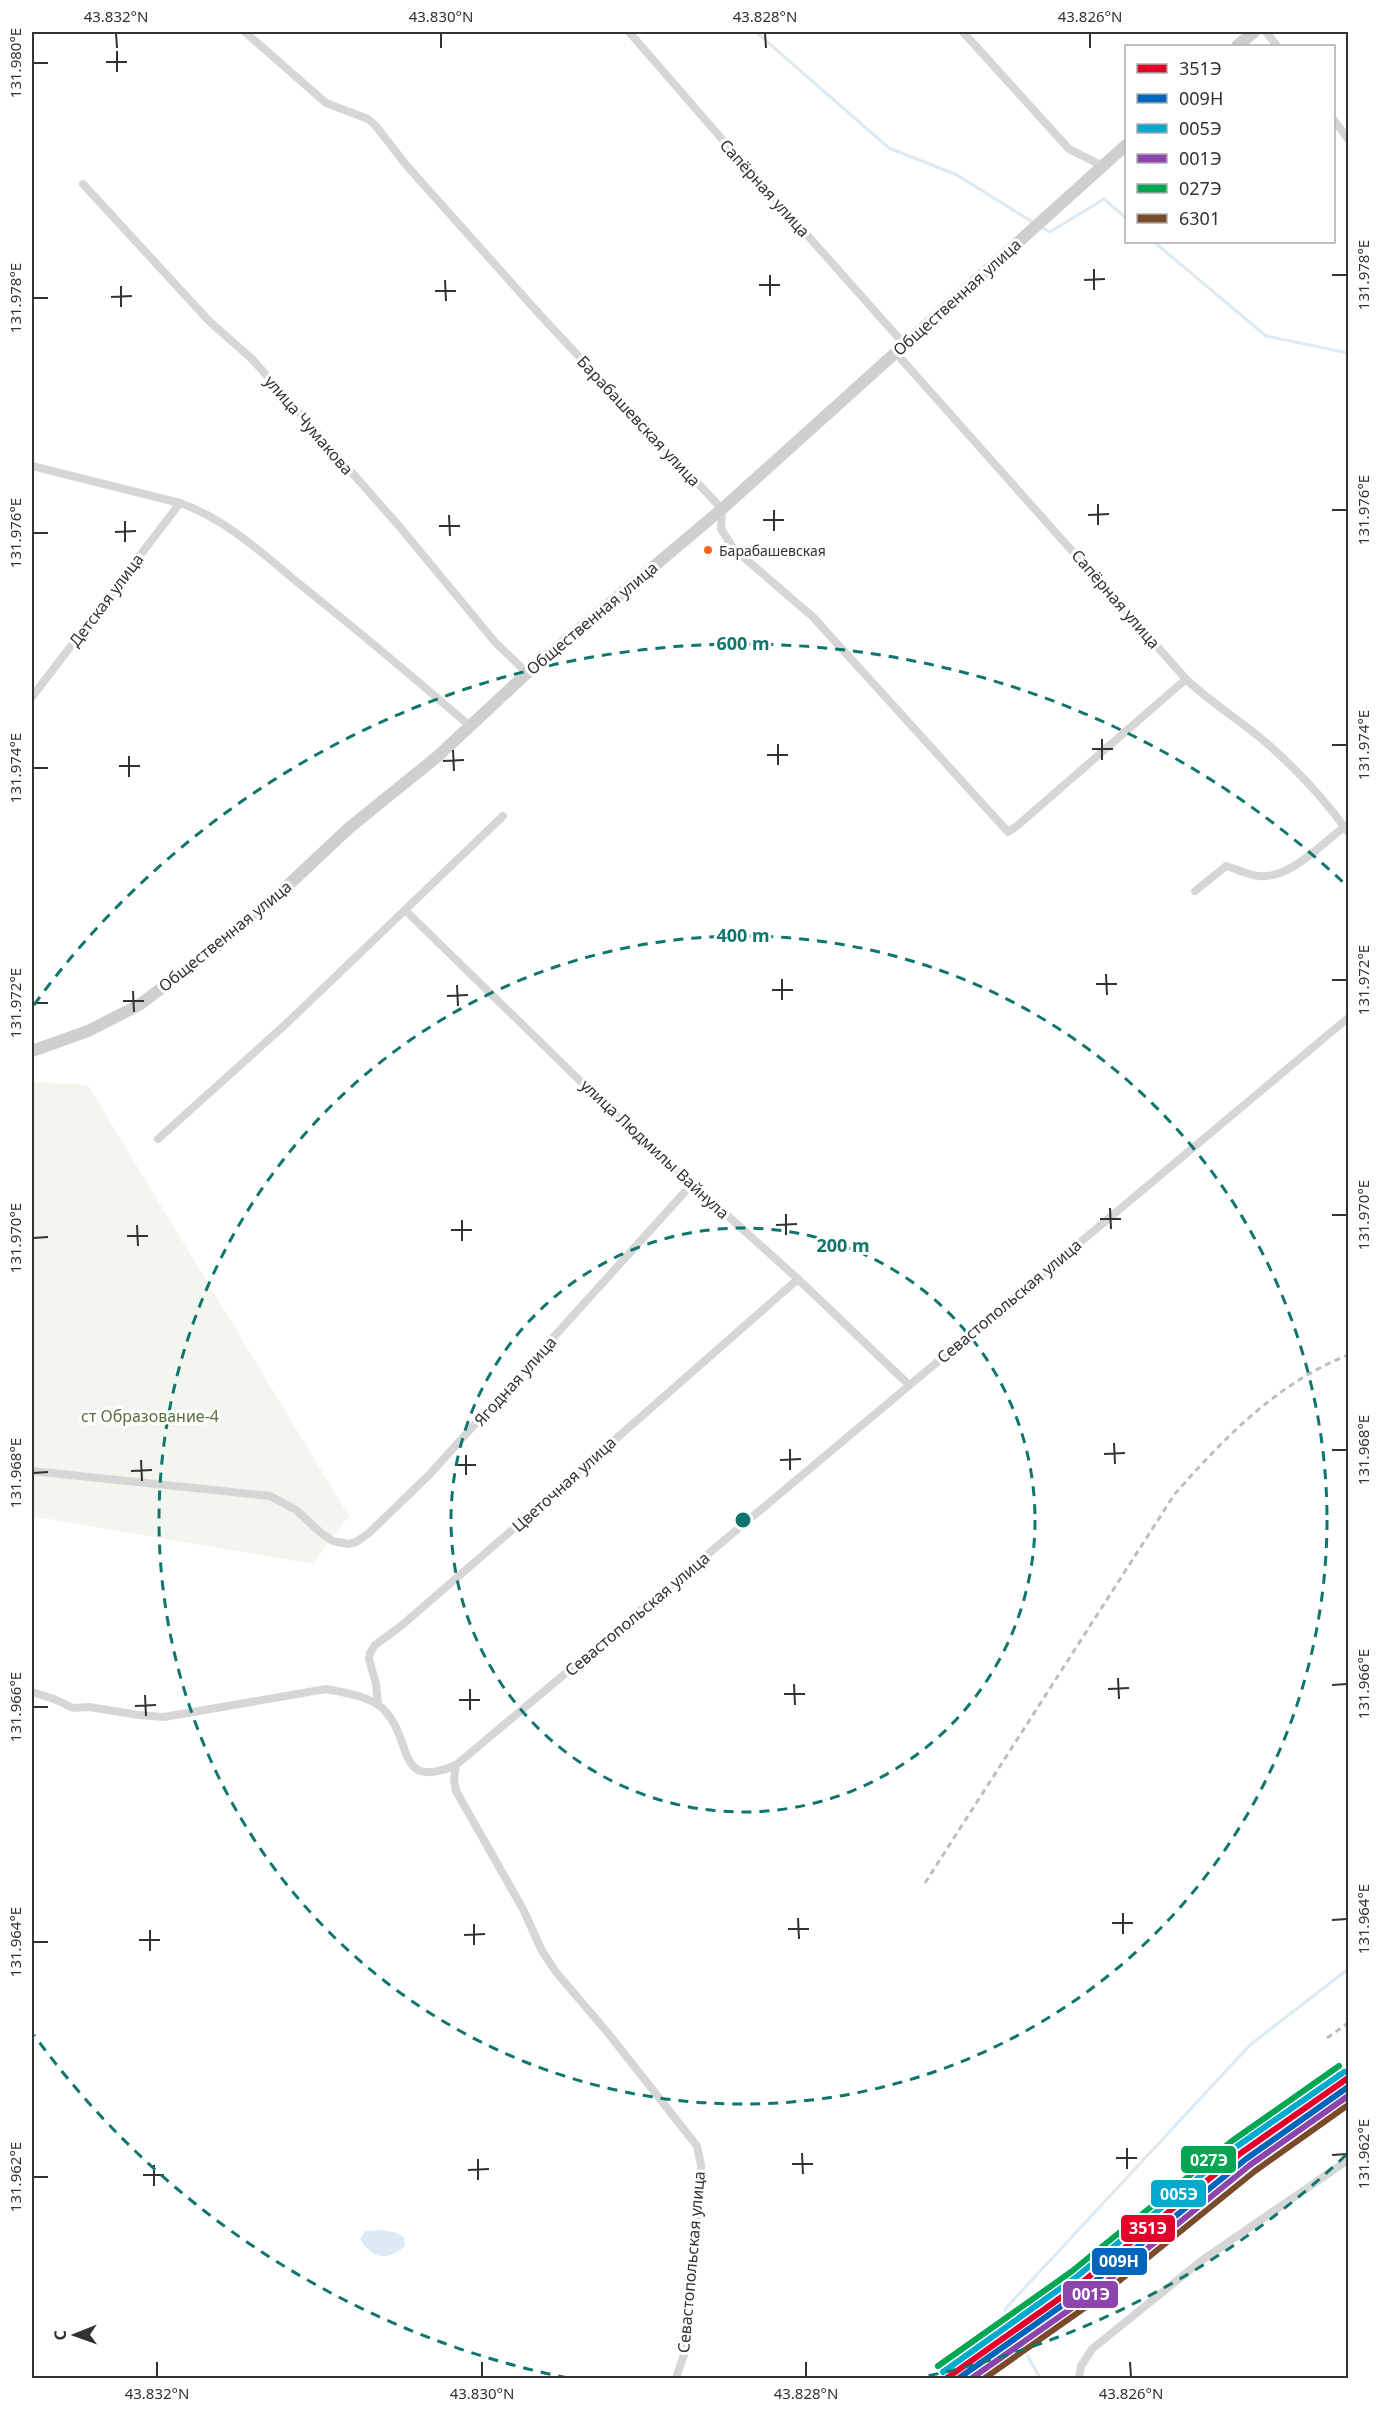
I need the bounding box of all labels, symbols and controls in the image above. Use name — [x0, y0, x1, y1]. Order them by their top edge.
text: 43.832°N — [84, 6, 148, 26]
text: 43.830°N — [409, 6, 473, 26]
text: 43.828°N — [733, 6, 797, 26]
text: 43.826°N — [1058, 6, 1122, 26]
text: 131.980°E — [5, 28, 25, 98]
legend — [1125, 45, 1335, 243]
text: 351Э — [1179, 56, 1222, 80]
text: 009Н — [1179, 86, 1223, 110]
text: 005Э — [1179, 116, 1222, 140]
street label: Сапёрная улица — [715, 134, 815, 242]
text: 001Э — [1179, 146, 1222, 170]
text: 027Э — [1179, 176, 1222, 200]
text: 6301 — [1179, 206, 1220, 230]
street label: Общественная улица — [888, 233, 1026, 361]
text: 131.978°E — [1353, 240, 1373, 310]
text: 131.978°E — [5, 263, 25, 333]
street label: Барабашевская улица — [572, 351, 706, 491]
street label: улица Чумакова — [260, 371, 358, 479]
text: 131.976°E — [1353, 475, 1373, 545]
text: 131.976°E — [5, 498, 25, 568]
place label: Барабашевская — [719, 541, 826, 560]
marker: Барабашевская — [702, 544, 714, 556]
street label: Сапёрная улица — [1067, 545, 1165, 653]
street label: Детская улица — [64, 549, 148, 651]
street label: Общественная улица — [522, 556, 662, 680]
text: 600 m — [716, 631, 770, 655]
text: 131.974°E — [1353, 710, 1373, 780]
text: 131.974°E — [5, 733, 25, 803]
street label: Общественная улица — [154, 875, 296, 997]
text: 400 m — [716, 923, 770, 947]
text: 131.972°E — [1353, 945, 1373, 1015]
text: 131.972°E — [5, 968, 25, 1038]
street label: улица Людмилы Вайнула — [576, 1074, 734, 1224]
text: 131.970°E — [1353, 1180, 1373, 1250]
text: 131.970°E — [5, 1203, 25, 1273]
text: 200 m — [816, 1233, 870, 1257]
street label: Севастопольская улица — [932, 1234, 1086, 1368]
street label: Ягодная улица — [469, 1331, 561, 1431]
park label: ст Образование-4 — [81, 1405, 219, 1427]
text: 131.968°E — [1353, 1415, 1373, 1485]
street label: Цветочная улица — [507, 1431, 621, 1537]
text: 131.968°E — [5, 1438, 25, 1508]
centre of rings — [733, 1510, 753, 1530]
street label: Севастопольская улица — [560, 1547, 714, 1681]
text: 131.966°E — [1353, 1649, 1373, 1719]
text: 131.966°E — [5, 1672, 25, 1742]
text: 131.964°E — [1353, 1884, 1373, 1954]
text: 131.964°E — [5, 1907, 25, 1977]
text: 131.962°E — [1353, 2119, 1373, 2189]
text: 131.962°E — [5, 2142, 25, 2212]
line badge: 027Э — [1180, 2145, 1237, 2174]
text: 027Э — [1190, 2149, 1228, 2171]
street label: Севастопольская улица — [672, 2170, 710, 2354]
line badge: 005Э — [1150, 2179, 1207, 2208]
text: 005Э — [1160, 2183, 1198, 2205]
line badge: 351Э — [1120, 2214, 1176, 2243]
text: 351Э — [1129, 2217, 1167, 2239]
line badge: 009Н — [1091, 2247, 1148, 2276]
text: 009Н — [1099, 2250, 1139, 2272]
line badge: 001Э — [1062, 2280, 1119, 2309]
text: 001Э — [1072, 2283, 1110, 2305]
north arrow — [45, 2305, 105, 2365]
text: С — [49, 2330, 71, 2341]
text: 43.832°N — [125, 2383, 189, 2403]
text: 43.830°N — [450, 2383, 514, 2403]
text: 43.828°N — [774, 2383, 838, 2403]
text: 43.826°N — [1099, 2383, 1163, 2403]

